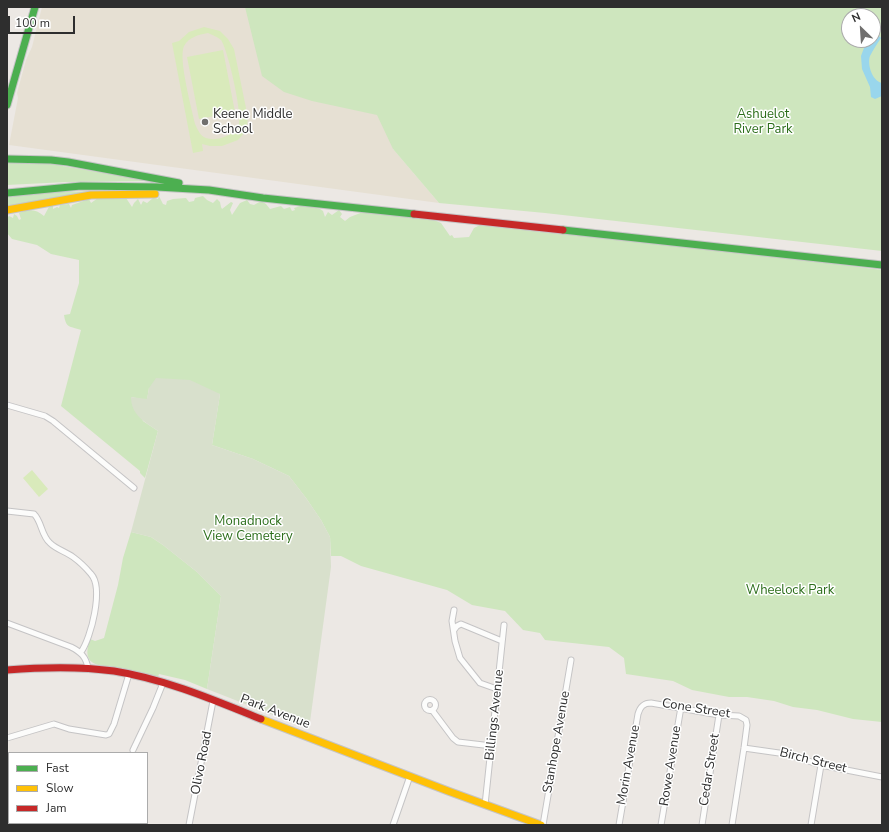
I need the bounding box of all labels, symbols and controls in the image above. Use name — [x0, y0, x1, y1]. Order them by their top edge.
scale bar — [10, 8, 77, 34]
north arrow — [841, 8, 881, 48]
text: N — [849, 9, 863, 26]
text: 100 m — [15, 15, 50, 31]
place label: Keene Middle School — [213, 107, 292, 138]
park label: Ashuelot River Park — [733, 107, 793, 138]
marker: Keene Middle School — [200, 117, 210, 127]
park label: Monadnock View Cemetery — [203, 514, 293, 545]
park label: Wheelock Park — [746, 583, 834, 599]
street label: Billings Avenue — [482, 669, 508, 761]
street label: Stanhope Avenue — [540, 690, 574, 794]
street label: Park Avenue — [238, 692, 312, 732]
street label: Cone Street — [661, 696, 731, 722]
street label: Morin Avenue — [614, 724, 644, 806]
street label: Rowe Avenue — [657, 725, 685, 807]
street label: Olivo Road — [188, 730, 216, 796]
street label: Cedar Street — [697, 733, 723, 807]
street label: Birch Street — [778, 745, 848, 777]
legend — [8, 752, 148, 824]
text: Fast — [46, 760, 69, 776]
text: Slow — [46, 780, 74, 796]
text: Jam — [46, 800, 67, 816]

